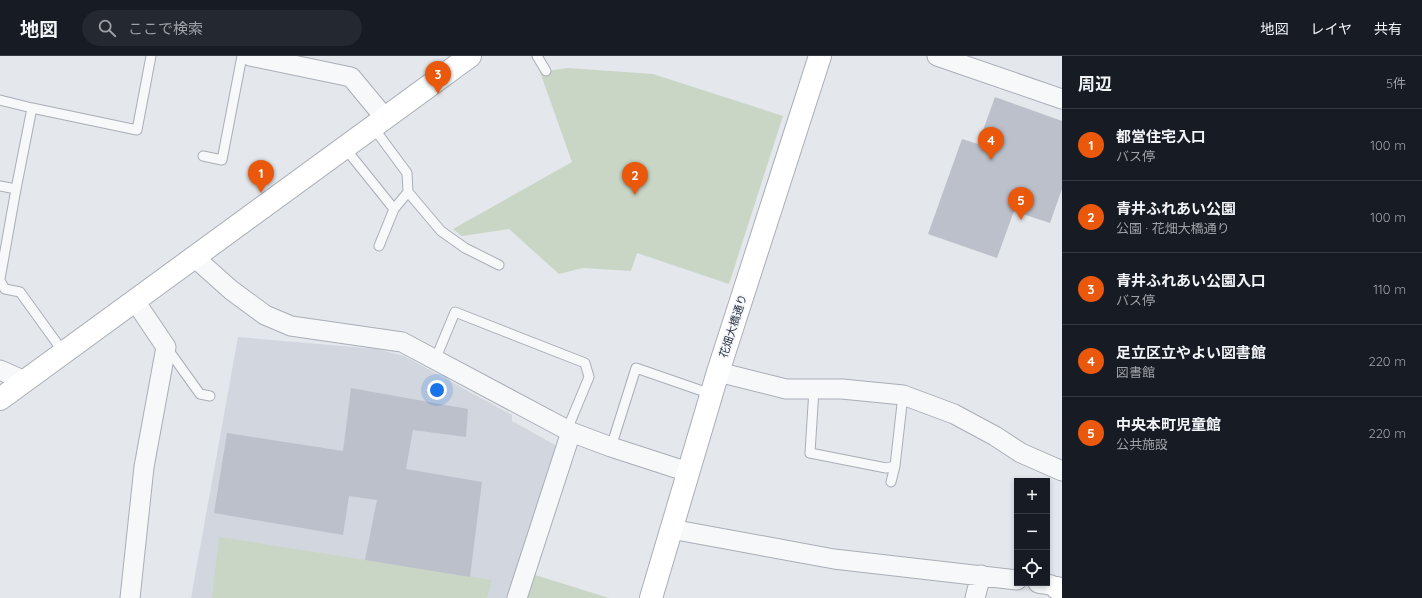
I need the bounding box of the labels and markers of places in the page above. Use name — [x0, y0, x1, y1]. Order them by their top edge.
pin: 3 — [425, 61, 451, 94]
pin: 4 — [978, 127, 1004, 160]
pin: 1 — [248, 160, 274, 193]
pin: 2 — [622, 162, 648, 195]
pin: 5 — [1008, 187, 1034, 220]

